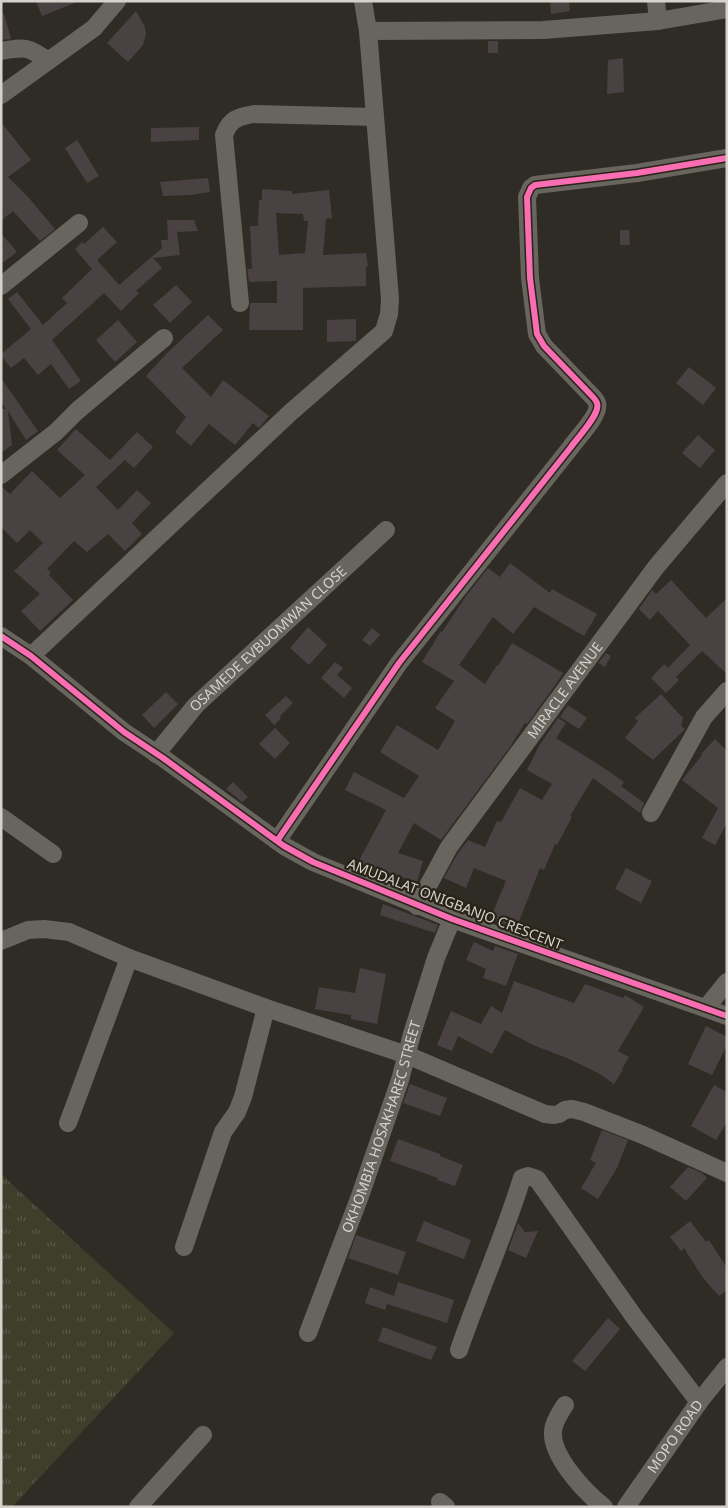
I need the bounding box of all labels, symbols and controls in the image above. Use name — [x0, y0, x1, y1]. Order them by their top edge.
street label: OSAMEDE EVBUOMWAN CLOSE — [185, 561, 350, 715]
street label: MIRACLE AVENUE — [522, 638, 606, 742]
street label: AMUDALAT ONIGBANJO CRESCENT — [345, 854, 566, 954]
street label: OKHOMBIA HOSAKHAREC STREET — [337, 1018, 425, 1236]
street label: MOPO ROAD — [643, 1396, 707, 1477]

